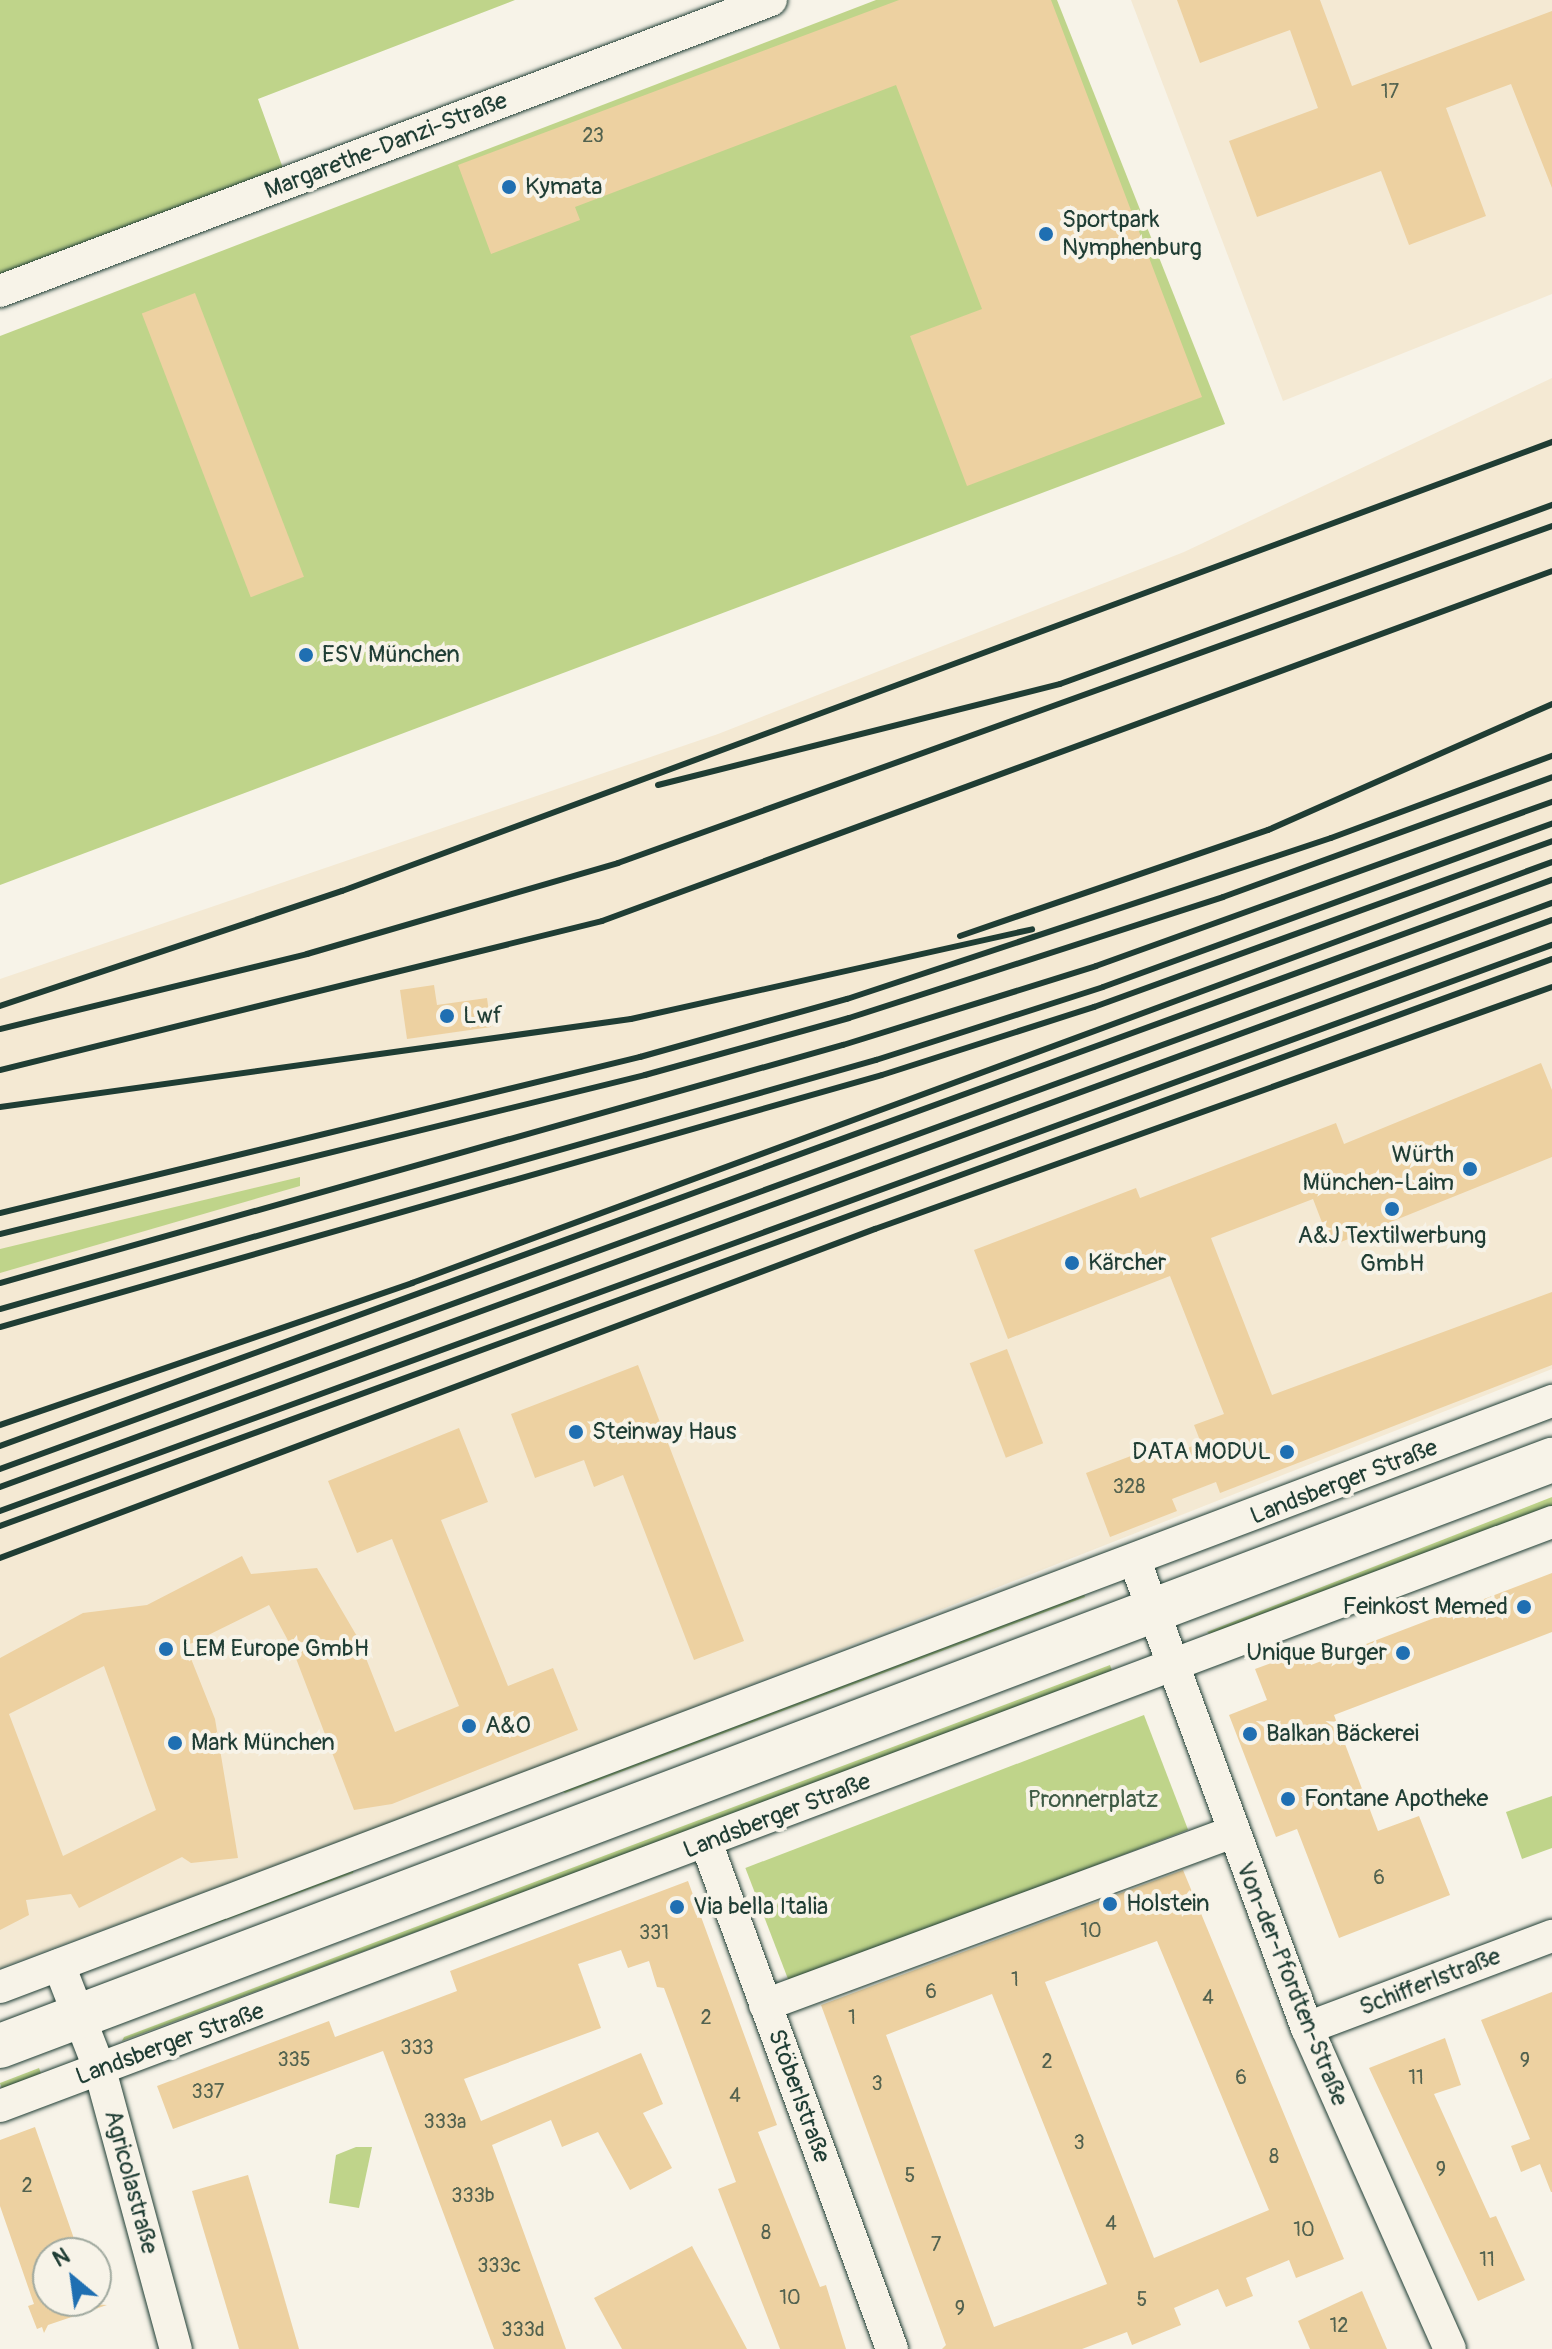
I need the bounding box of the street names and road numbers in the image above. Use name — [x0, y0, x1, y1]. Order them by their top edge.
street label: Margarethe-Danzi-Straße — [261, 86, 511, 206]
street label: Landsberger Straße — [1246, 1433, 1442, 1531]
street label: Landsberger Straße — [679, 1767, 875, 1865]
street label: Von-der-Pfordten-Straße — [1230, 1858, 1354, 2110]
street label: Schifferlstraße — [1355, 1942, 1505, 2022]
street label: Landsberger Straße — [72, 1997, 268, 2091]
street label: Stöberlstraße — [762, 2025, 836, 2167]
street label: Agricolastraße — [98, 2107, 164, 2257]

